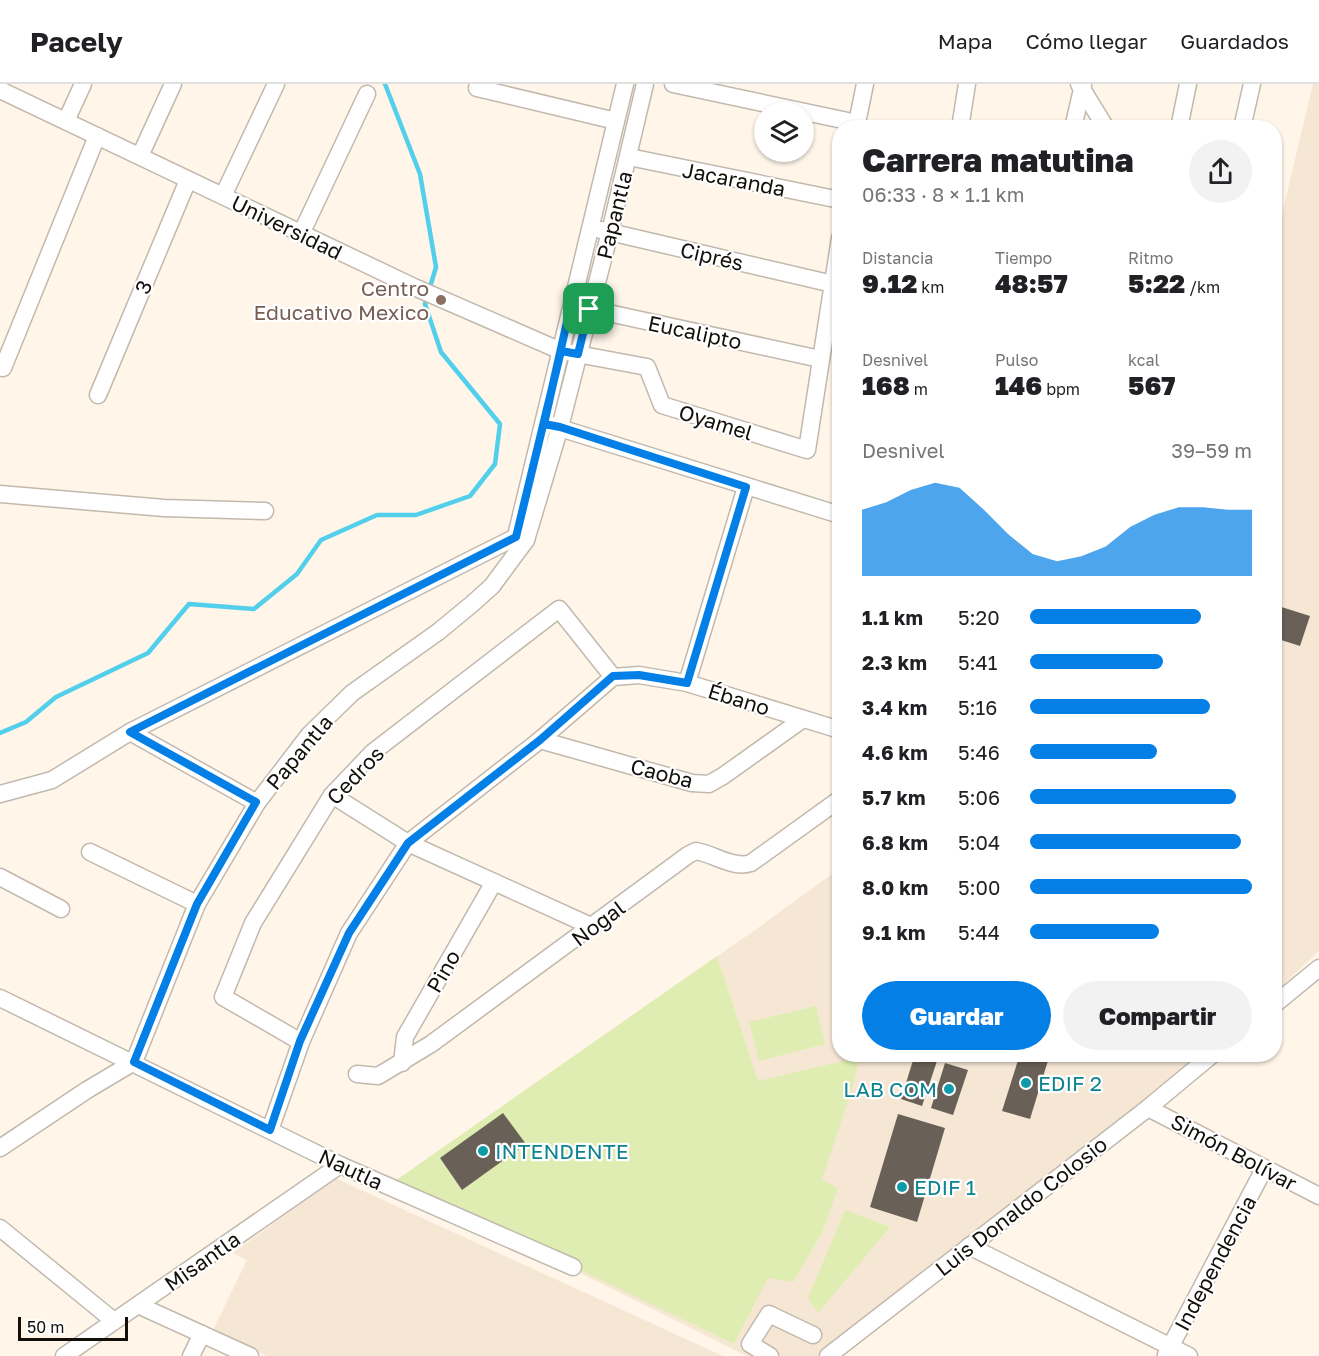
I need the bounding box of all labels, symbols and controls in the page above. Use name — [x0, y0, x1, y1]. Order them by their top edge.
text: Pacely — [30, 25, 123, 58]
text: Mapa — [938, 28, 993, 54]
text: Cómo llegar — [1026, 28, 1147, 54]
text: Guardados — [1180, 28, 1289, 54]
map controls — [754, 102, 814, 162]
button: layers — [754, 102, 814, 162]
text: Carrera matutina — [862, 140, 1134, 179]
button: share — [1189, 140, 1252, 203]
street label: Jacaranda — [680, 156, 788, 202]
street label: Papantla — [591, 168, 637, 262]
text: 06:33 · 8 × 1.1 km — [862, 182, 1025, 206]
street label: Universidad — [227, 189, 347, 265]
street label: Ciprés — [678, 236, 746, 276]
text: Distancia — [862, 248, 933, 268]
text: Tiempo — [995, 248, 1052, 268]
text: Ritmo — [1128, 248, 1173, 268]
text: 9.12 — [862, 268, 917, 299]
text: 48:57 — [995, 268, 1068, 299]
text: 5:22 — [1128, 268, 1185, 299]
place label: Centro Educativo Mexico — [253, 275, 429, 325]
street label: 3 — [129, 276, 157, 298]
text: km — [917, 277, 945, 297]
text: /km — [1185, 277, 1220, 297]
pin — [563, 283, 614, 334]
icon: arrive — [572, 292, 605, 325]
marker: Centro Educativo Mexico — [434, 293, 448, 307]
street label: Eucalipto — [646, 309, 744, 355]
text: Desnivel — [862, 350, 928, 370]
text: Pulso — [995, 350, 1038, 370]
text: kcal — [1128, 350, 1160, 370]
text: 168 — [862, 370, 910, 401]
text: 146 — [995, 370, 1042, 401]
text: 567 — [1128, 370, 1176, 401]
text: m — [910, 379, 928, 399]
text: bpm — [1042, 379, 1080, 399]
street label: Oyamel — [676, 398, 756, 446]
text: Desnivel — [862, 438, 945, 462]
text: 39–59 m — [1171, 438, 1252, 462]
text: 1.1 km — [862, 605, 923, 629]
text: 5:20 — [958, 605, 1000, 629]
text: 2.3 km — [862, 650, 927, 674]
text: 5:41 — [958, 650, 998, 674]
street label: Ébano — [705, 677, 773, 721]
text: 3.4 km — [862, 695, 927, 719]
text: 5:16 — [958, 695, 997, 719]
street label: Papantla — [260, 709, 338, 795]
street label: Cedros — [321, 740, 389, 810]
text: 4.6 km — [862, 740, 928, 764]
text: 5:46 — [958, 740, 1000, 764]
street label: Caoba — [628, 753, 696, 793]
text: 5.7 km — [862, 785, 926, 809]
text: 5:06 — [958, 785, 1000, 809]
text: 6.8 km — [862, 830, 928, 854]
text: 5:04 — [958, 830, 1000, 854]
text: 8.0 km — [862, 875, 928, 899]
text: 5:00 — [958, 875, 1000, 899]
street label: Nogal — [566, 895, 630, 951]
text: 9.1 km — [862, 920, 926, 944]
text: 5:44 — [958, 920, 1000, 944]
street label: Pino — [421, 945, 465, 997]
button: Guardar — [862, 981, 1051, 1050]
button: Compartir — [1063, 981, 1252, 1050]
place label: EDIF 2 — [1038, 1070, 1102, 1096]
place label: LAB COM — [843, 1076, 937, 1102]
marker: EDIF 2 — [1019, 1076, 1033, 1090]
marker: LAB COM — [942, 1082, 956, 1096]
street label: Simón Bolívar — [1167, 1108, 1301, 1196]
street label: Luis Donaldo Colosio — [930, 1131, 1112, 1281]
place label: INTENDENTE — [495, 1138, 629, 1164]
street label: Nautla — [315, 1143, 387, 1195]
marker: INTENDENTE — [476, 1144, 490, 1158]
place label: EDIF 1 — [914, 1174, 976, 1200]
marker: EDIF 1 — [895, 1180, 909, 1194]
street label: Independencia — [1168, 1191, 1262, 1335]
street label: Misantla — [159, 1226, 245, 1296]
scale bar — [18, 1314, 128, 1342]
text: 50 m — [27, 1317, 64, 1337]

